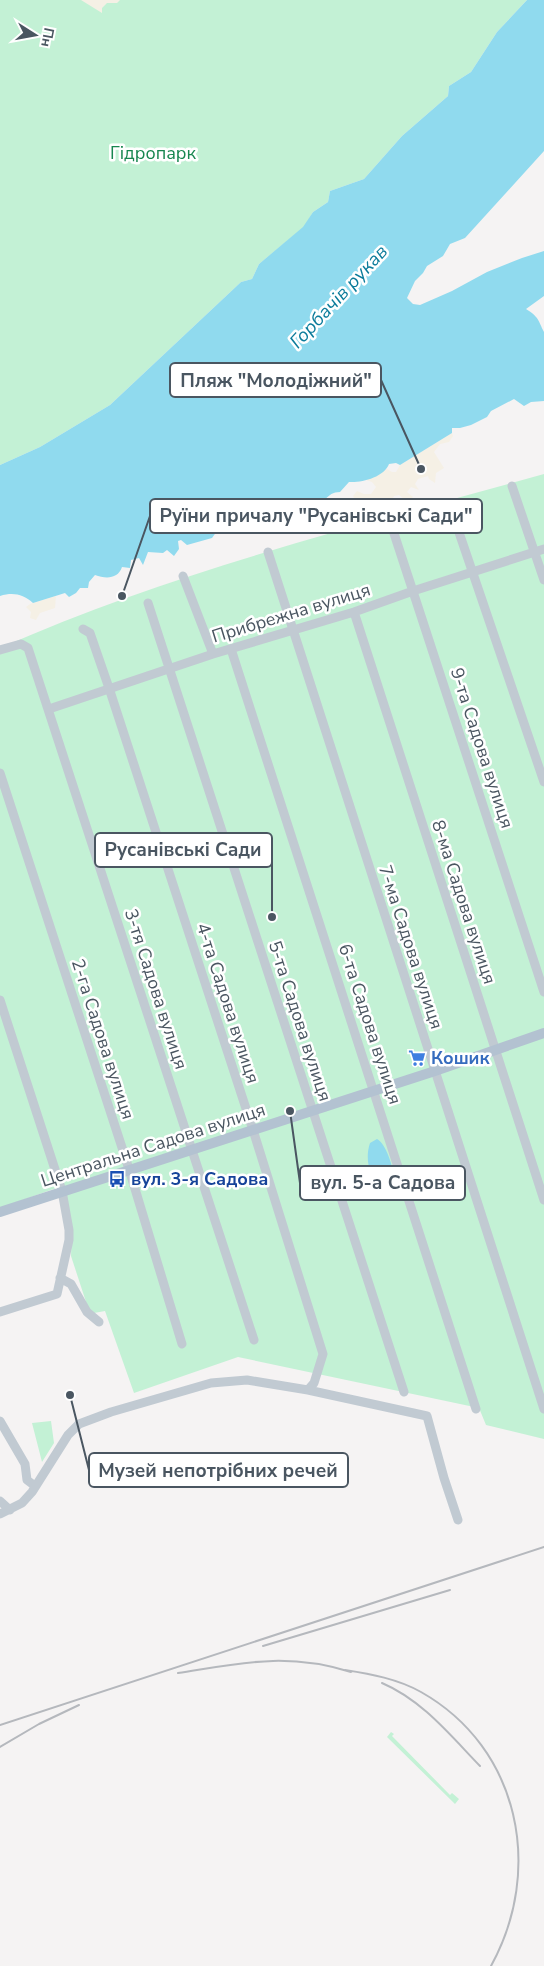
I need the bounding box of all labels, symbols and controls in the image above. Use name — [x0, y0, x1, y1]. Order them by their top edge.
north arrow — [10, 10, 60, 60]
text: Пн — [36, 26, 58, 49]
park label: Гідропарк — [110, 141, 197, 165]
water label: Горбачів рукав — [284, 239, 394, 354]
callout: Пляж "Молодіжний" — [170, 363, 381, 397]
text: Пляж "Молодіжний" — [180, 368, 372, 394]
callout: Руїни причалу "Русанівські Сади" — [150, 499, 482, 533]
text: Руїни причалу "Русанівські Сади" — [160, 503, 472, 529]
street label: Прибрежна вулиця — [209, 577, 373, 649]
street label: 9-та Садова вулиця — [445, 665, 519, 831]
street label: 8-ма Садова вулиця — [426, 817, 502, 987]
callout: Русанівські Сади — [95, 833, 272, 867]
text: Русанівські Сади — [104, 837, 262, 863]
street label: 7-ма Садова вулиця — [373, 862, 449, 1032]
street label: 3-тя Садова вулиця — [119, 906, 193, 1072]
street label: 4-та Садова вулиця — [191, 920, 265, 1086]
street label: 5-та Садова вулиця — [263, 938, 337, 1104]
street label: 6-та Садова вулиця — [333, 941, 407, 1107]
street label: 2-га Садова вулиця — [66, 956, 140, 1122]
place label: Кошик — [431, 1046, 490, 1070]
supermarket icon: Кошик — [407, 1048, 427, 1068]
street label: Центральна Садова вулиця — [38, 1097, 268, 1193]
callout: вул. 5-а Садова — [300, 1166, 465, 1200]
place label: вул. 3-я Садова — [131, 1167, 268, 1191]
bus stop icon: вул. 3-я Садова — [107, 1169, 127, 1189]
text: вул. 5-а Садова — [311, 1170, 455, 1196]
callout: Музей непотрібних речей — [89, 1453, 348, 1487]
text: Музей непотрібних речей — [98, 1458, 338, 1484]

